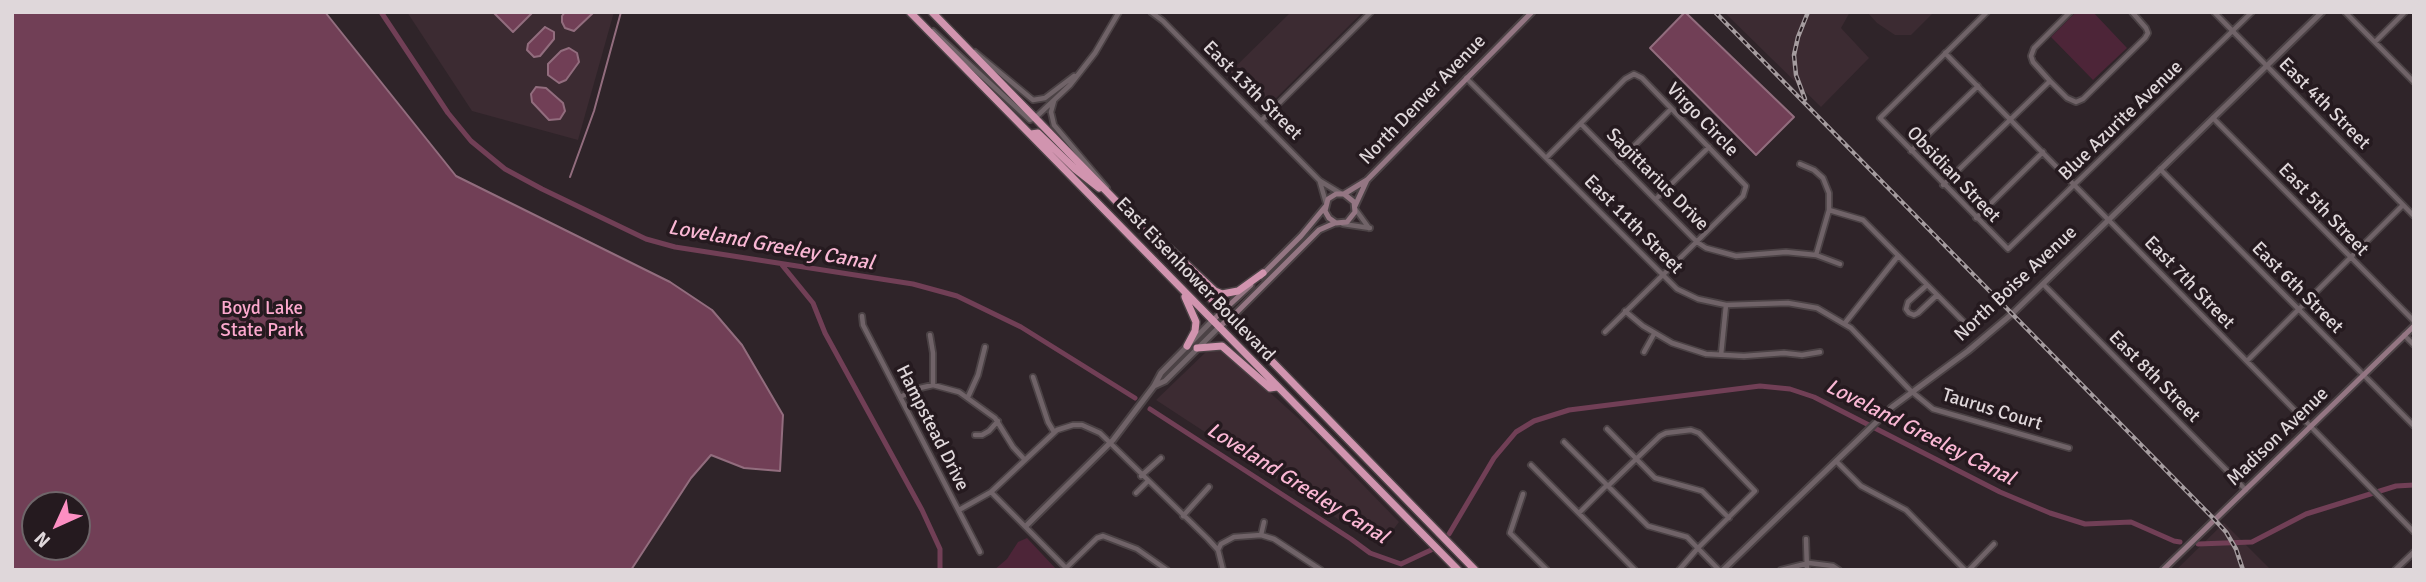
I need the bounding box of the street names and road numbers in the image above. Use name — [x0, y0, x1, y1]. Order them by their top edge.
street label: North Denver Avenue — [1355, 30, 1491, 170]
street label: East 13th Street — [1198, 37, 1306, 145]
street label: East 4th Street — [2273, 53, 2375, 155]
street label: Blue Azurite Avenue — [2054, 56, 2188, 186]
street label: Virgo Circle — [1661, 78, 1743, 162]
street label: Obsidian Street — [1901, 122, 2005, 228]
street label: Sagittarius Drive — [1601, 124, 1713, 236]
street label: East 5th Street — [2273, 159, 2373, 261]
street label: East 11th Street — [1579, 171, 1687, 279]
street label: East Eisenhower Boulevard — [1111, 193, 1279, 367]
street label: North Boise Avenue — [1950, 221, 2082, 347]
street label: East 7th Street — [2139, 232, 2239, 334]
street label: East 6th Street — [2246, 237, 2348, 339]
street label: East 8th Street — [2103, 326, 2205, 428]
street label: Hampstead Drive — [890, 361, 974, 495]
street label: Madison Avenue — [2223, 383, 2333, 491]
street label: Taurus Court — [1939, 384, 2045, 436]

